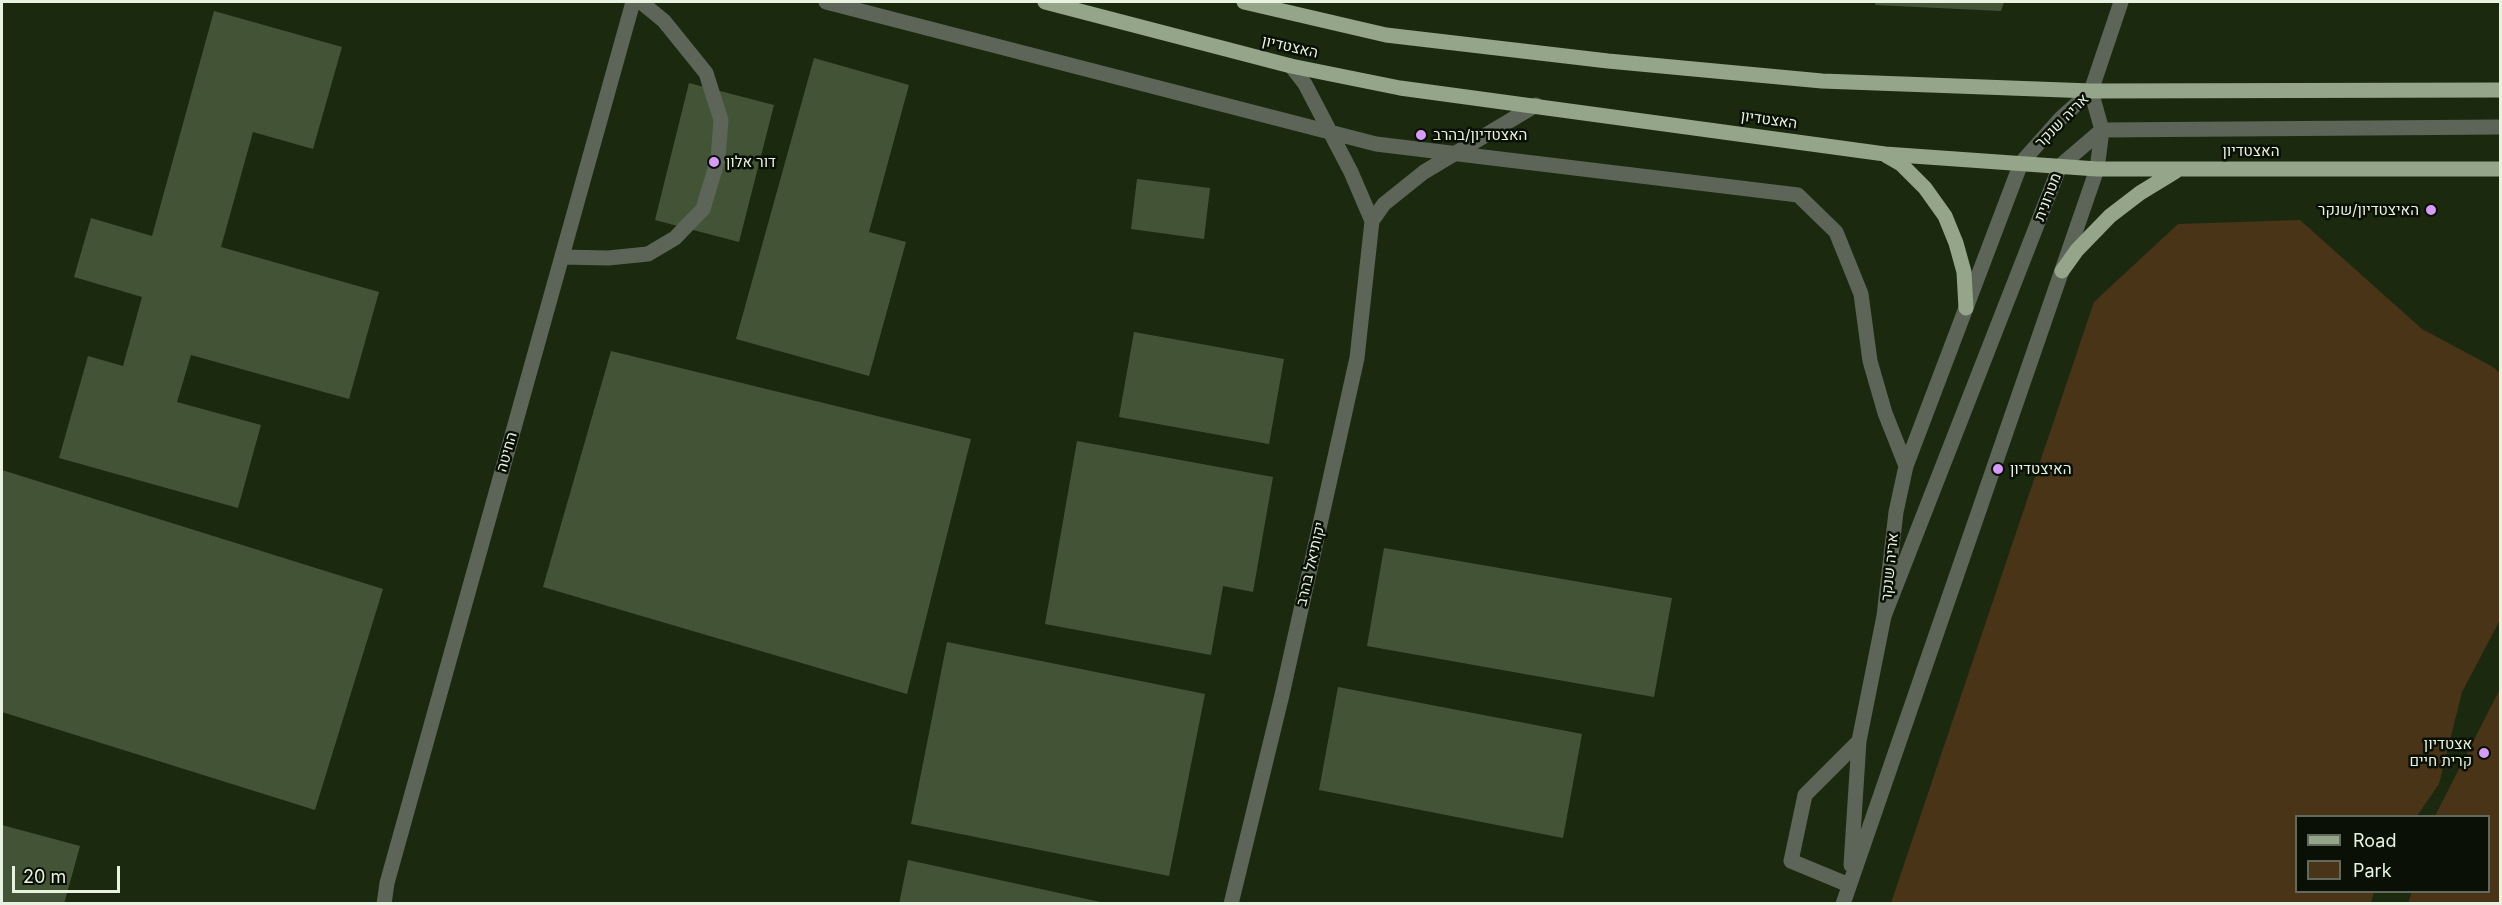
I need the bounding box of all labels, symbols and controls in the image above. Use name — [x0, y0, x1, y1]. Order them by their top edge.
street label: האצטדיון — [1260, 32, 1320, 62]
street label: אריה שנקר — [2031, 90, 2093, 152]
street label: האצטדיון — [1740, 107, 1798, 133]
place label: האצטדיון/בהרב — [1433, 126, 1527, 144]
marker: האצטדיון/בהרב — [1414, 128, 1428, 142]
street label: האצטדיון — [2223, 142, 2279, 160]
place label: דור אלון — [726, 153, 776, 171]
marker: דור אלון — [707, 155, 721, 169]
street label: מטרונית — [2031, 170, 2065, 224]
place label: האיצטדיון/שנקר — [2318, 201, 2419, 219]
marker: האיצטדיון/שנקר — [2424, 203, 2438, 217]
street label: החיטה — [493, 430, 521, 474]
place label: האיצטדיון — [2010, 460, 2071, 478]
marker: האיצטדיון — [1991, 462, 2005, 476]
street label: יקותיאל בהרב — [1293, 520, 1329, 608]
street label: אריה שנקר — [1877, 532, 1903, 602]
place label: אצטדיון קרית חיים — [2410, 735, 2472, 770]
marker: אצטדיון קרית חיים — [2477, 746, 2491, 760]
legend — [2295, 815, 2490, 893]
text: Road — [2353, 830, 2396, 851]
scale bar — [15, 854, 123, 892]
text: Park — [2353, 860, 2392, 881]
text: 20 m — [23, 866, 66, 887]

